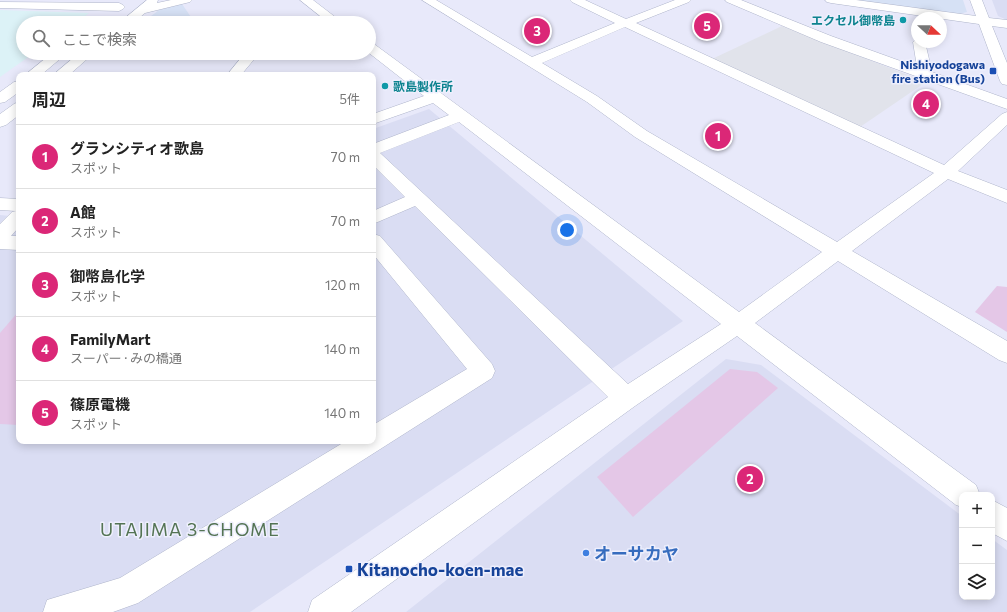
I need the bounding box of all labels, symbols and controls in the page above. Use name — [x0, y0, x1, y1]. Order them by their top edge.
pin: 5 — [694, 11, 720, 41]
north arrow — [911, 12, 947, 48]
place label: エクセル御幣島 — [811, 13, 895, 27]
marker: エクセル御幣島 — [898, 15, 908, 25]
search box — [16, 16, 376, 60]
pin: 3 — [524, 16, 550, 46]
icon: search — [30, 27, 52, 49]
text: ここで検索 — [62, 30, 137, 48]
place label: Nishiyodogawa fire station (Bus) — [892, 57, 985, 85]
marker: Nishiyodogawa fire station (Bus) — [988, 66, 998, 76]
place label: 歌島製作所 — [393, 79, 453, 93]
marker: 歌島製作所 — [380, 81, 390, 91]
text: 周辺 — [32, 89, 66, 110]
pin: 4 — [913, 89, 939, 119]
text: 5件 — [340, 91, 360, 107]
pin: 1 — [705, 121, 731, 151]
text: グランシティオ歌島 — [70, 139, 204, 157]
text: 1 — [42, 149, 48, 165]
text: 70 m — [331, 149, 360, 165]
text: スポット — [70, 160, 122, 176]
text: A館 — [70, 203, 96, 221]
text: 2 — [41, 213, 49, 229]
text: 70 m — [331, 213, 360, 229]
your location — [557, 220, 577, 240]
text: スポット — [70, 224, 122, 240]
text: 御幣島化学 — [70, 267, 145, 285]
text: 3 — [41, 277, 49, 293]
text: 120 m — [325, 277, 360, 293]
text: スポット — [70, 288, 122, 304]
text: FamilyMart — [70, 330, 151, 348]
text: 4 — [41, 341, 49, 357]
text: 140 m — [324, 341, 360, 357]
text: スーパー · みの橋通 — [70, 350, 182, 366]
text: 篠原電機 — [70, 395, 130, 413]
text: 5 — [41, 405, 49, 421]
text: 140 m — [324, 405, 360, 421]
text: スポット — [70, 416, 122, 432]
pin: 2 — [737, 464, 763, 494]
map controls — [959, 492, 995, 600]
button: + — [959, 492, 995, 528]
district label: UTAJIMA 3-CHOME — [100, 518, 280, 540]
button: − — [959, 528, 995, 564]
place label: オーサカヤ — [594, 543, 679, 564]
marker: オーサカヤ — [581, 548, 591, 558]
place label: Kitanocho-koen-mae — [357, 559, 524, 580]
marker: Kitanocho-koen-mae — [344, 564, 354, 574]
button: layers — [959, 564, 995, 600]

